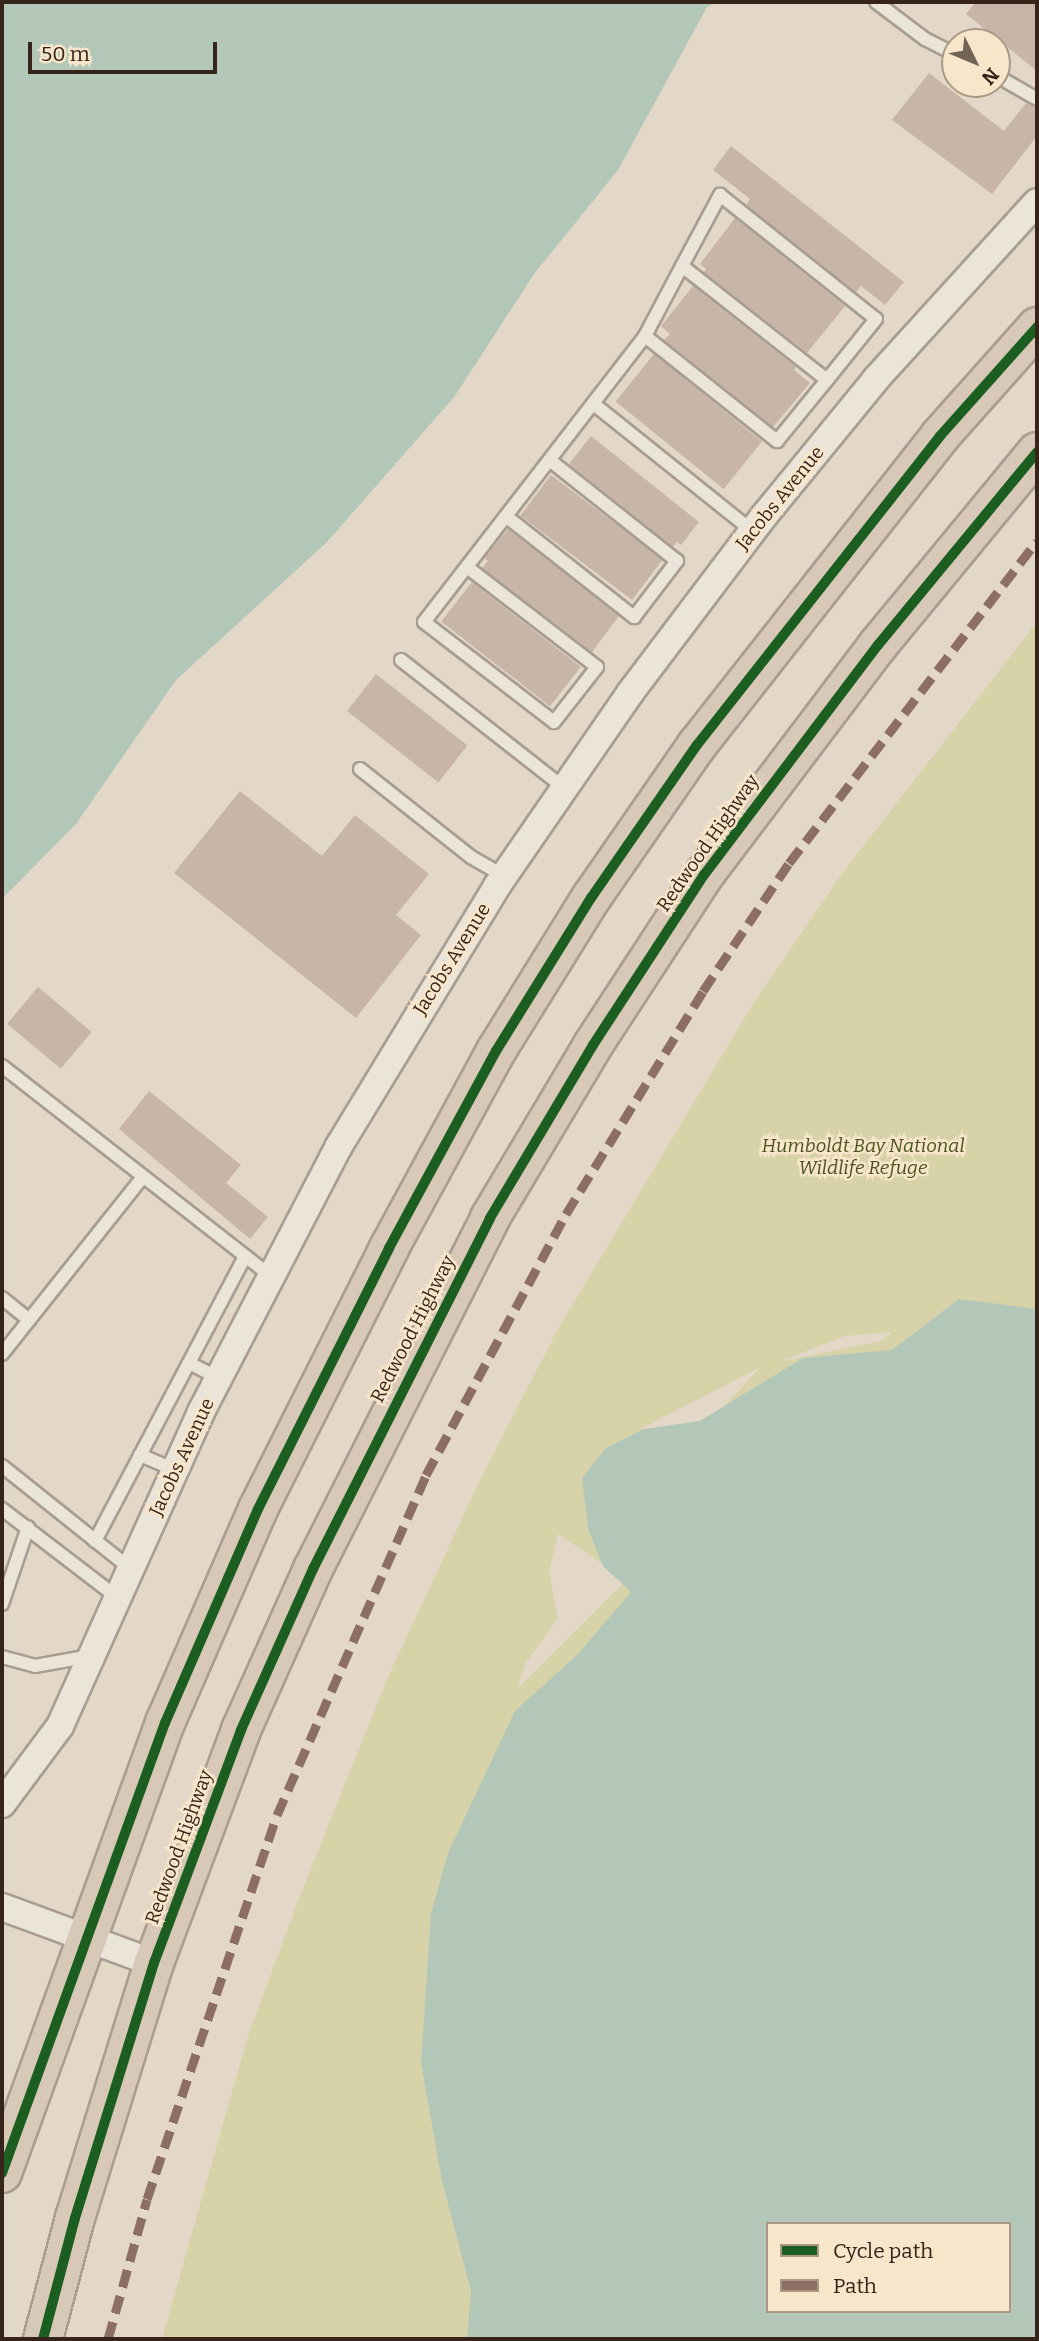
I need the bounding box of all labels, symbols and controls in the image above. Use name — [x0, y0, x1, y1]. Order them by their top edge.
scale bar — [32, 28, 220, 72]
north arrow — [941, 28, 1011, 98]
text: 50 m — [41, 41, 90, 67]
text: N — [977, 63, 1004, 90]
street label: Jacobs Avenue — [731, 441, 829, 555]
street label: Redwood Highway — [652, 770, 764, 916]
street label: Jacobs Avenue — [409, 899, 495, 1019]
park label: Humboldt Bay National Wildlife Refuge — [761, 1135, 965, 1179]
street label: Redwood Highway — [366, 1251, 460, 1407]
street label: Jacobs Avenue — [145, 1395, 219, 1519]
street label: Redwood Highway — [141, 1767, 217, 1927]
legend — [766, 2222, 1011, 2313]
text: Cycle path — [833, 2238, 933, 2264]
text: Path — [833, 2273, 877, 2299]

